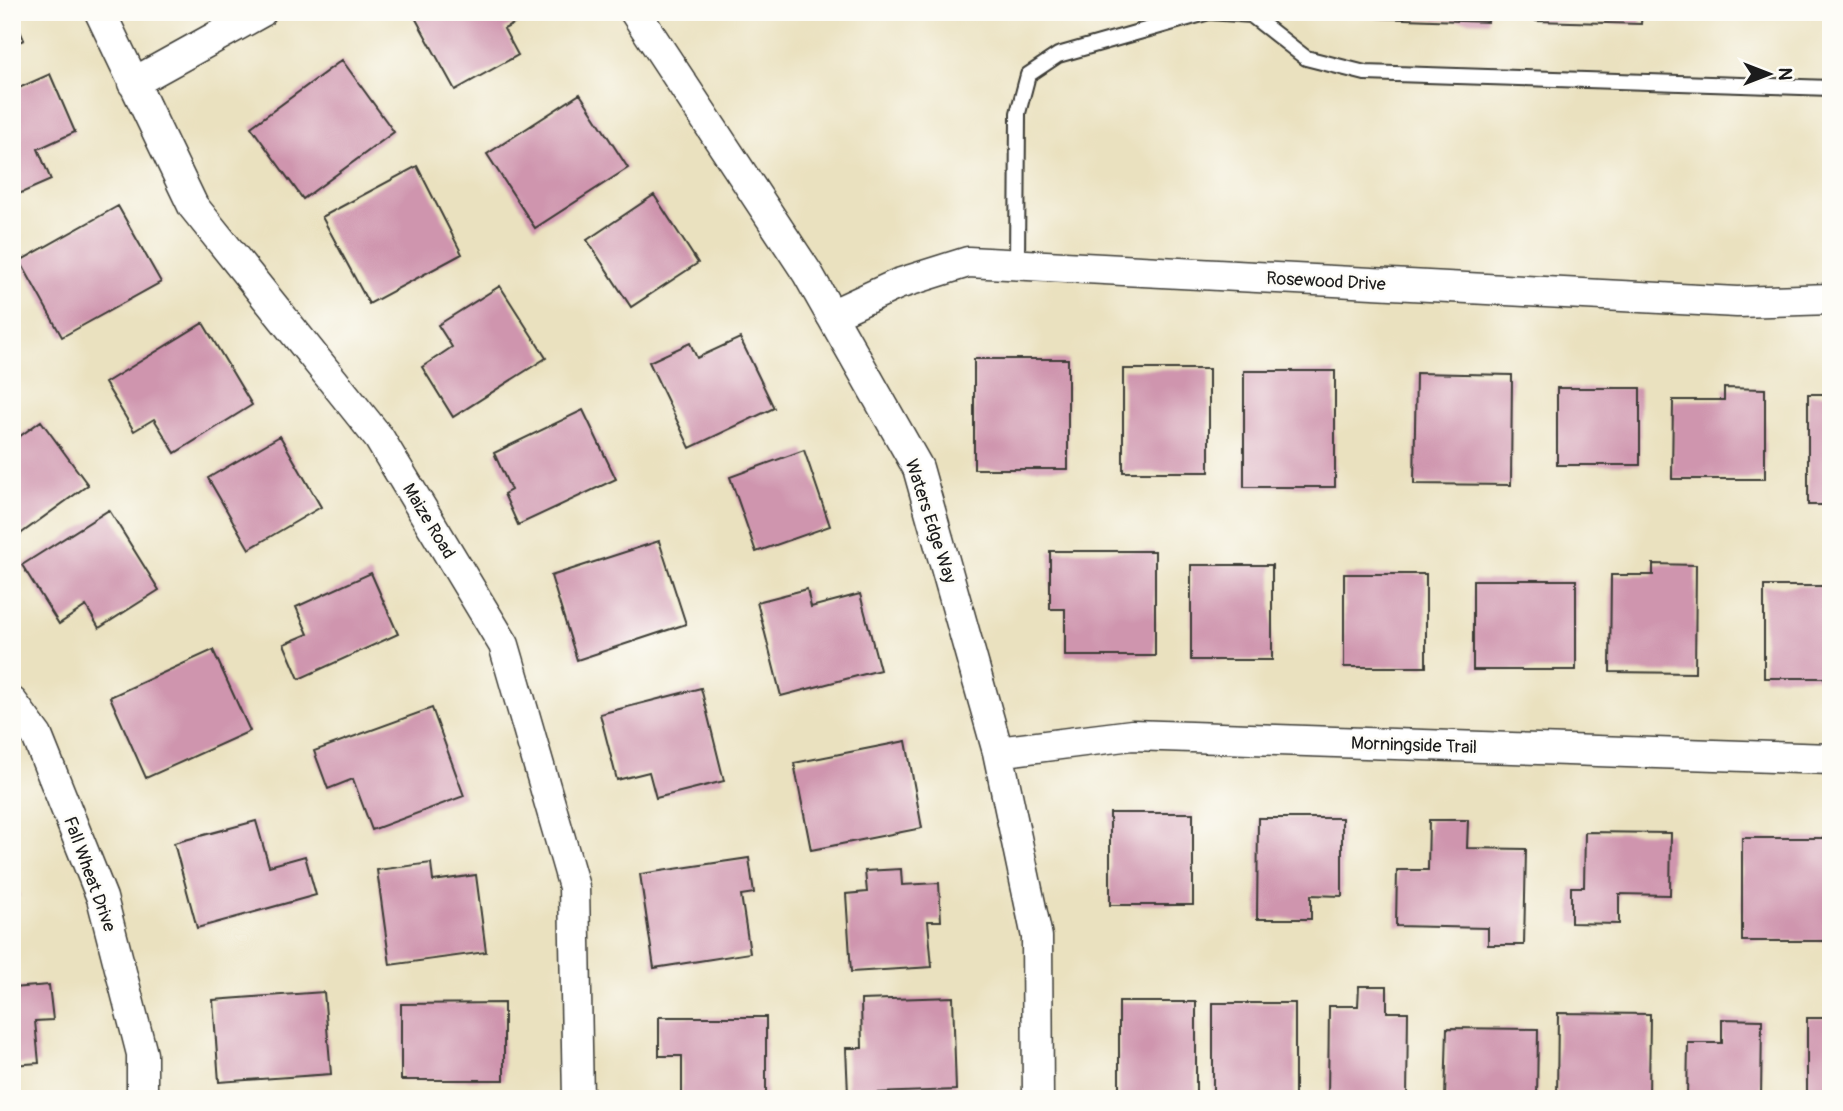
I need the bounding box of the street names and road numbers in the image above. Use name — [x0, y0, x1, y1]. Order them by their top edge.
street label: Rosewood Drive — [1266, 267, 1386, 296]
street label: Waters Edge Way — [900, 456, 961, 586]
street label: Maize Road — [397, 479, 460, 563]
street label: Morningside Trail — [1350, 732, 1477, 759]
street label: Fall Wheat Drive — [58, 814, 121, 935]

